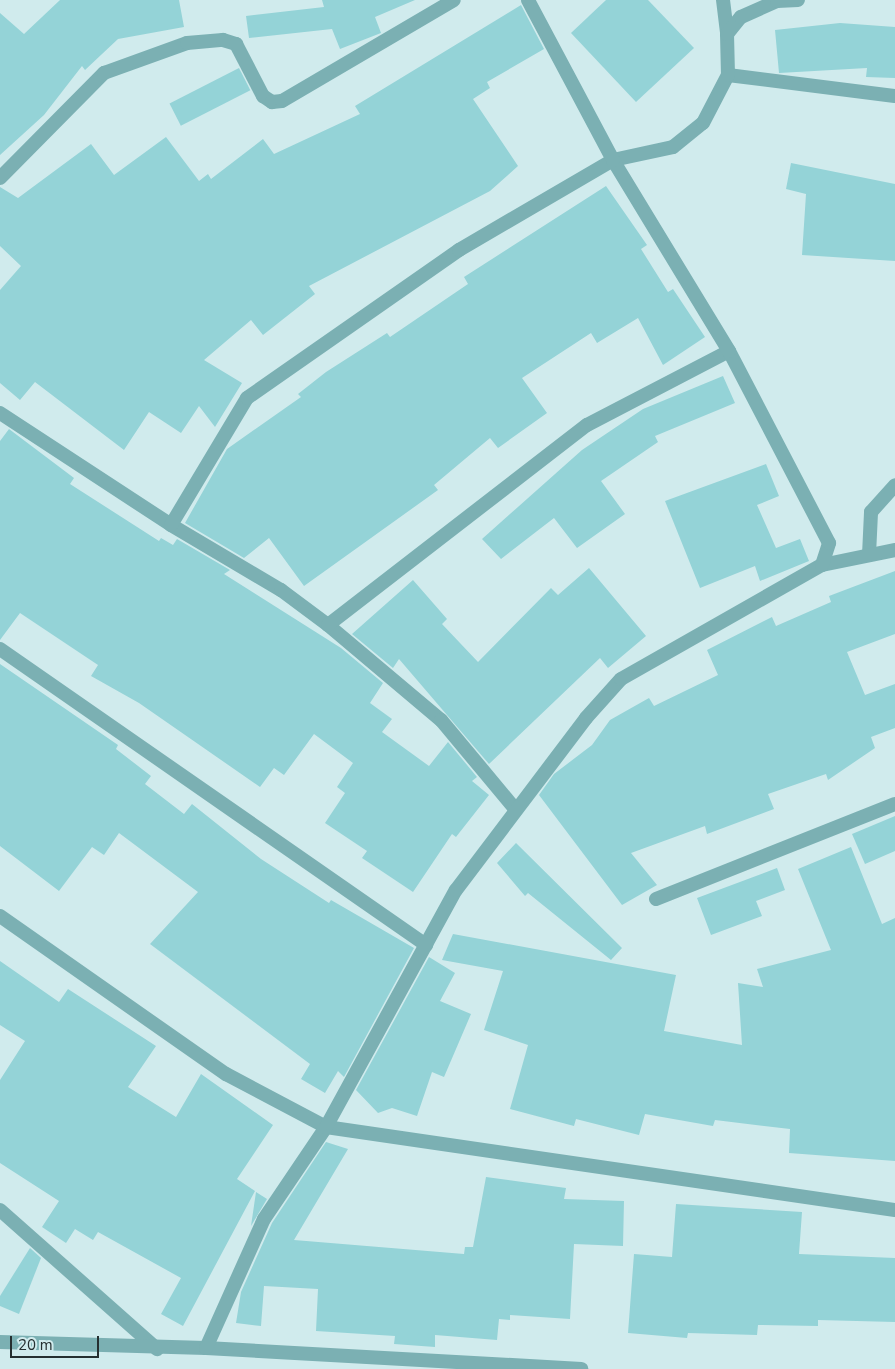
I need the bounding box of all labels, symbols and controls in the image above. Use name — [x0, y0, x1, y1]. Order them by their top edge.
scale bar — [12, 1326, 101, 1358]
text: 20 m — [18, 1335, 53, 1355]

